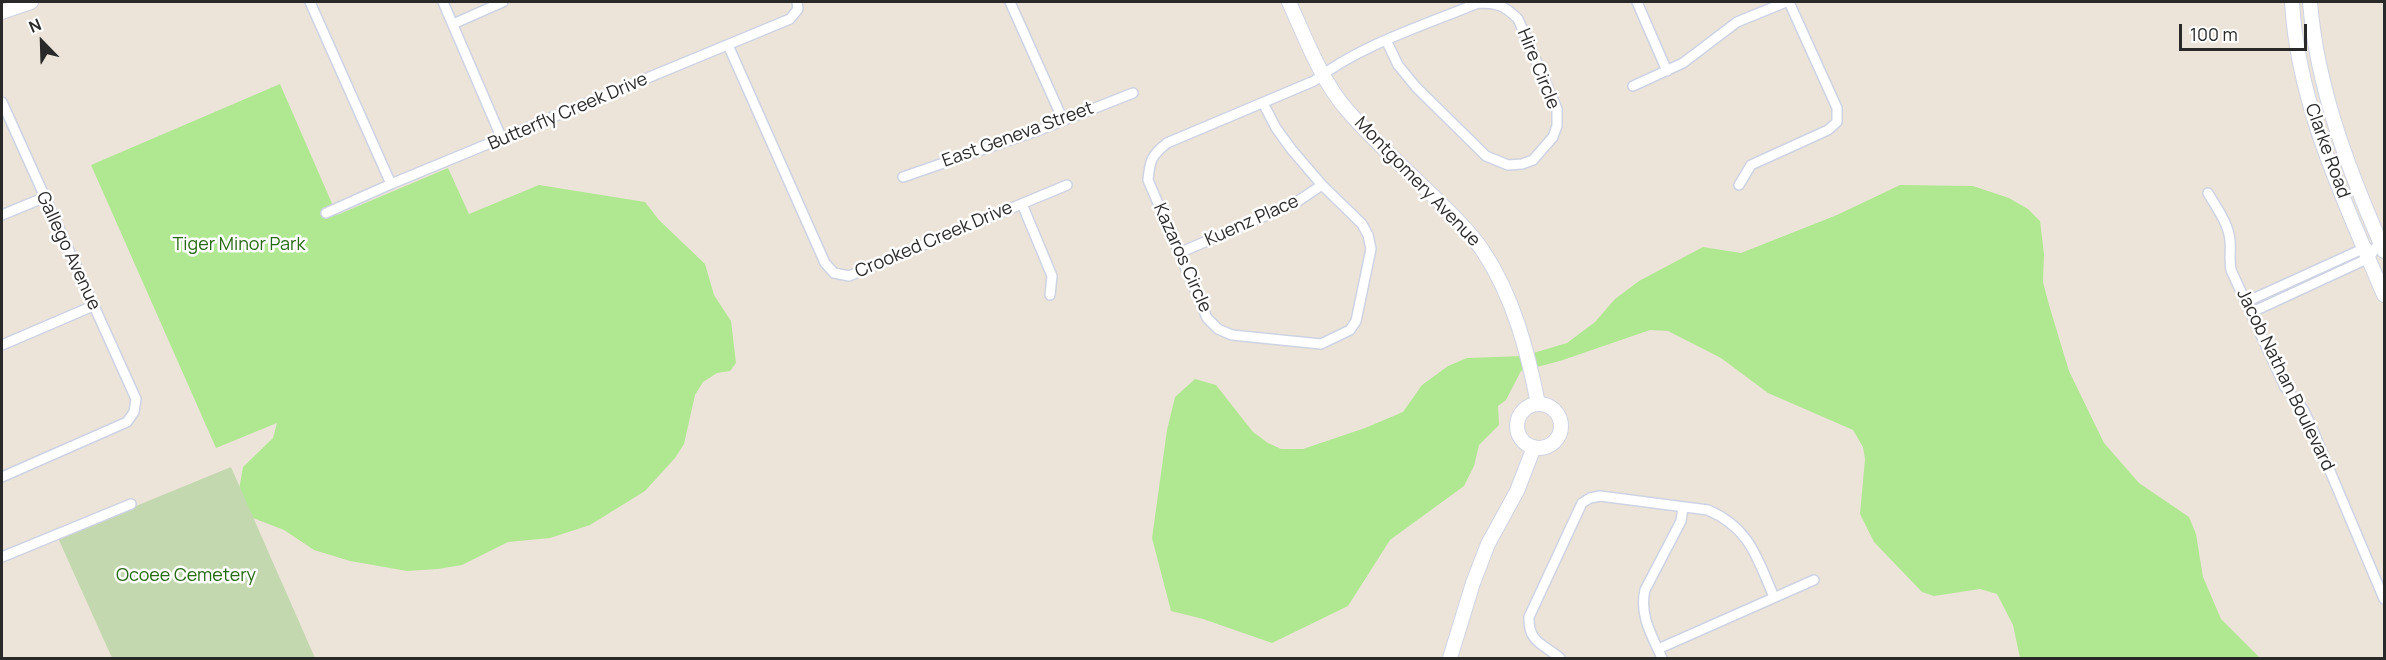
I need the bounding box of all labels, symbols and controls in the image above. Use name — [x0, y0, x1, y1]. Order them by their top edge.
north arrow — [12, 12, 72, 72]
scale bar — [2182, 12, 2310, 50]
text: N — [25, 13, 45, 38]
text: 100 m — [2190, 22, 2238, 46]
street label: Hire Circle — [1512, 26, 1564, 112]
street label: Butterfly Creek Drive — [485, 69, 651, 155]
street label: East Geneva Street — [939, 98, 1097, 172]
street label: Clarke Road — [2300, 101, 2354, 201]
street label: Montgomery Avenue — [1350, 113, 1484, 251]
street label: Gallego Avenue — [31, 188, 105, 314]
street label: Kuenz Place — [1202, 191, 1302, 251]
street label: Crooked Creek Drive — [852, 197, 1016, 283]
street label: Kazaros Circle — [1148, 200, 1216, 316]
park label: Tiger Minor Park — [173, 234, 305, 256]
street label: Jacob Nathan Boulevard — [2232, 285, 2338, 475]
park label: Ocoee Cemetery — [116, 565, 256, 587]

